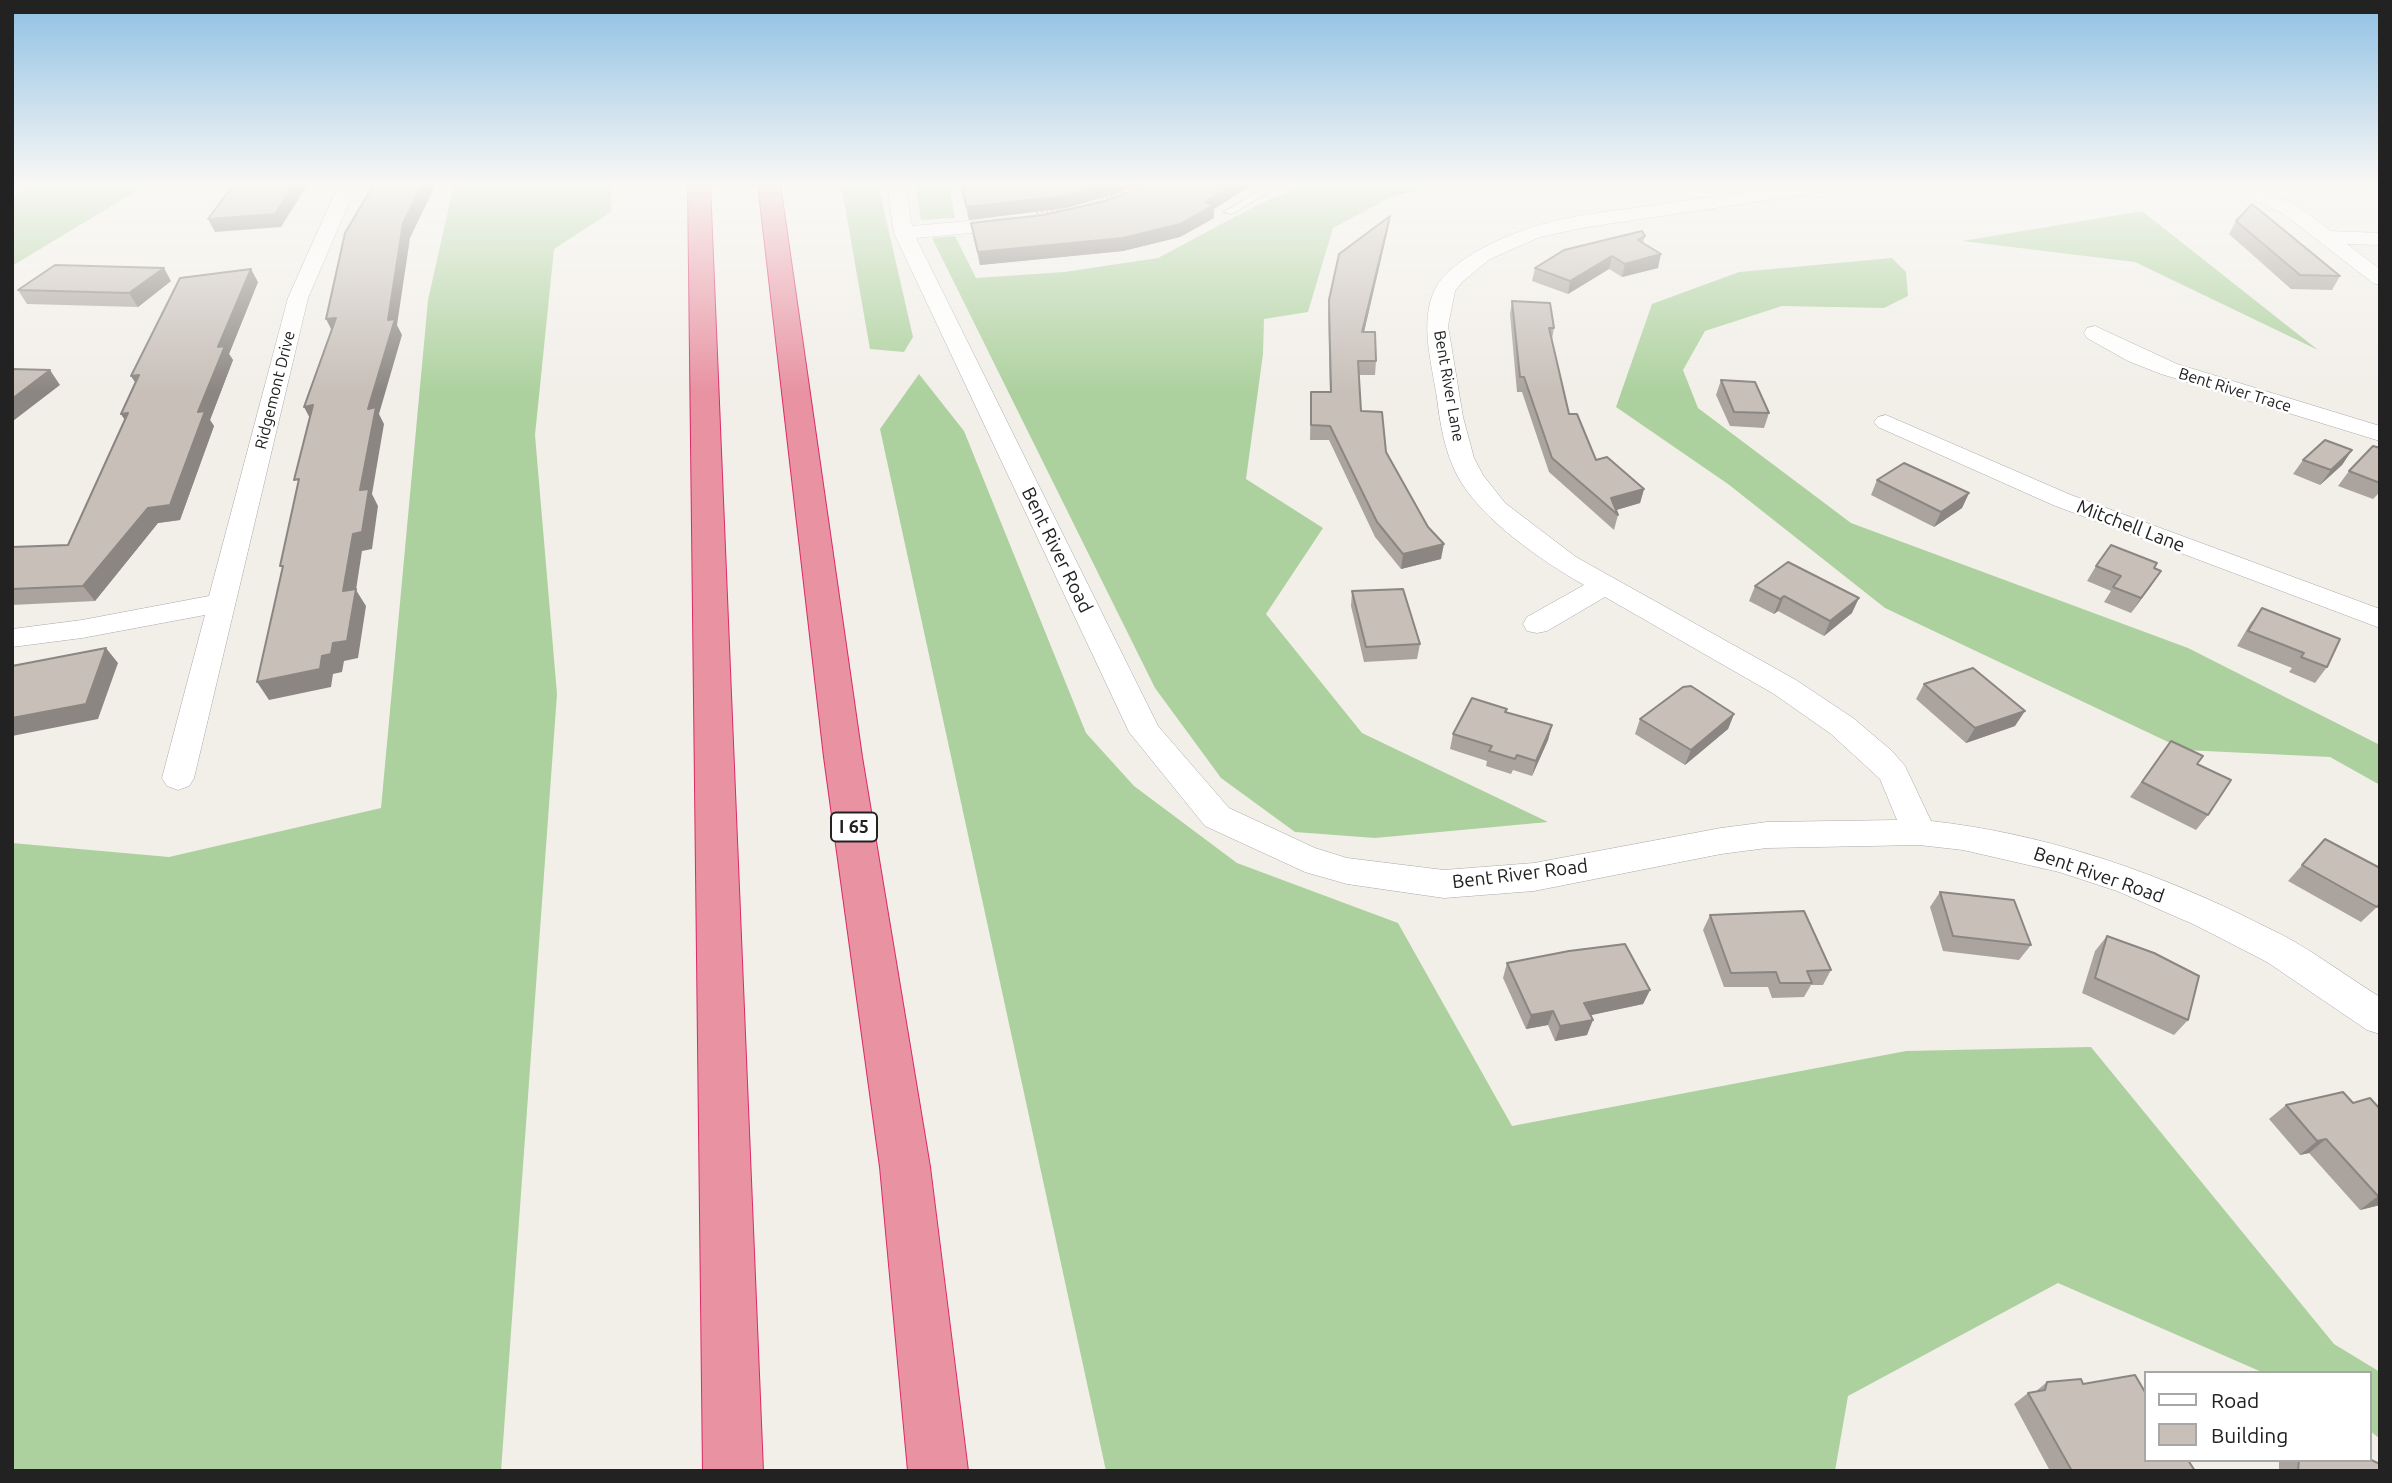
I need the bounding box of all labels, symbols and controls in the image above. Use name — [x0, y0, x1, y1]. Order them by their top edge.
street label: Ridgemont Drive — [251, 329, 299, 451]
street label: Bent River Lane — [1430, 329, 1468, 443]
street label: Bent River Trace — [2176, 364, 2294, 416]
street label: Bent River Road — [1017, 484, 1097, 616]
street label: Mitchell Lane — [2074, 495, 2188, 557]
road number: I 65 — [831, 812, 877, 842]
street label: Bent River Road — [2031, 842, 2167, 908]
street label: Bent River Road — [1451, 854, 1589, 894]
legend — [2144, 1371, 2371, 1462]
text: Road — [2211, 1388, 2259, 1412]
text: Building — [2211, 1423, 2288, 1447]

